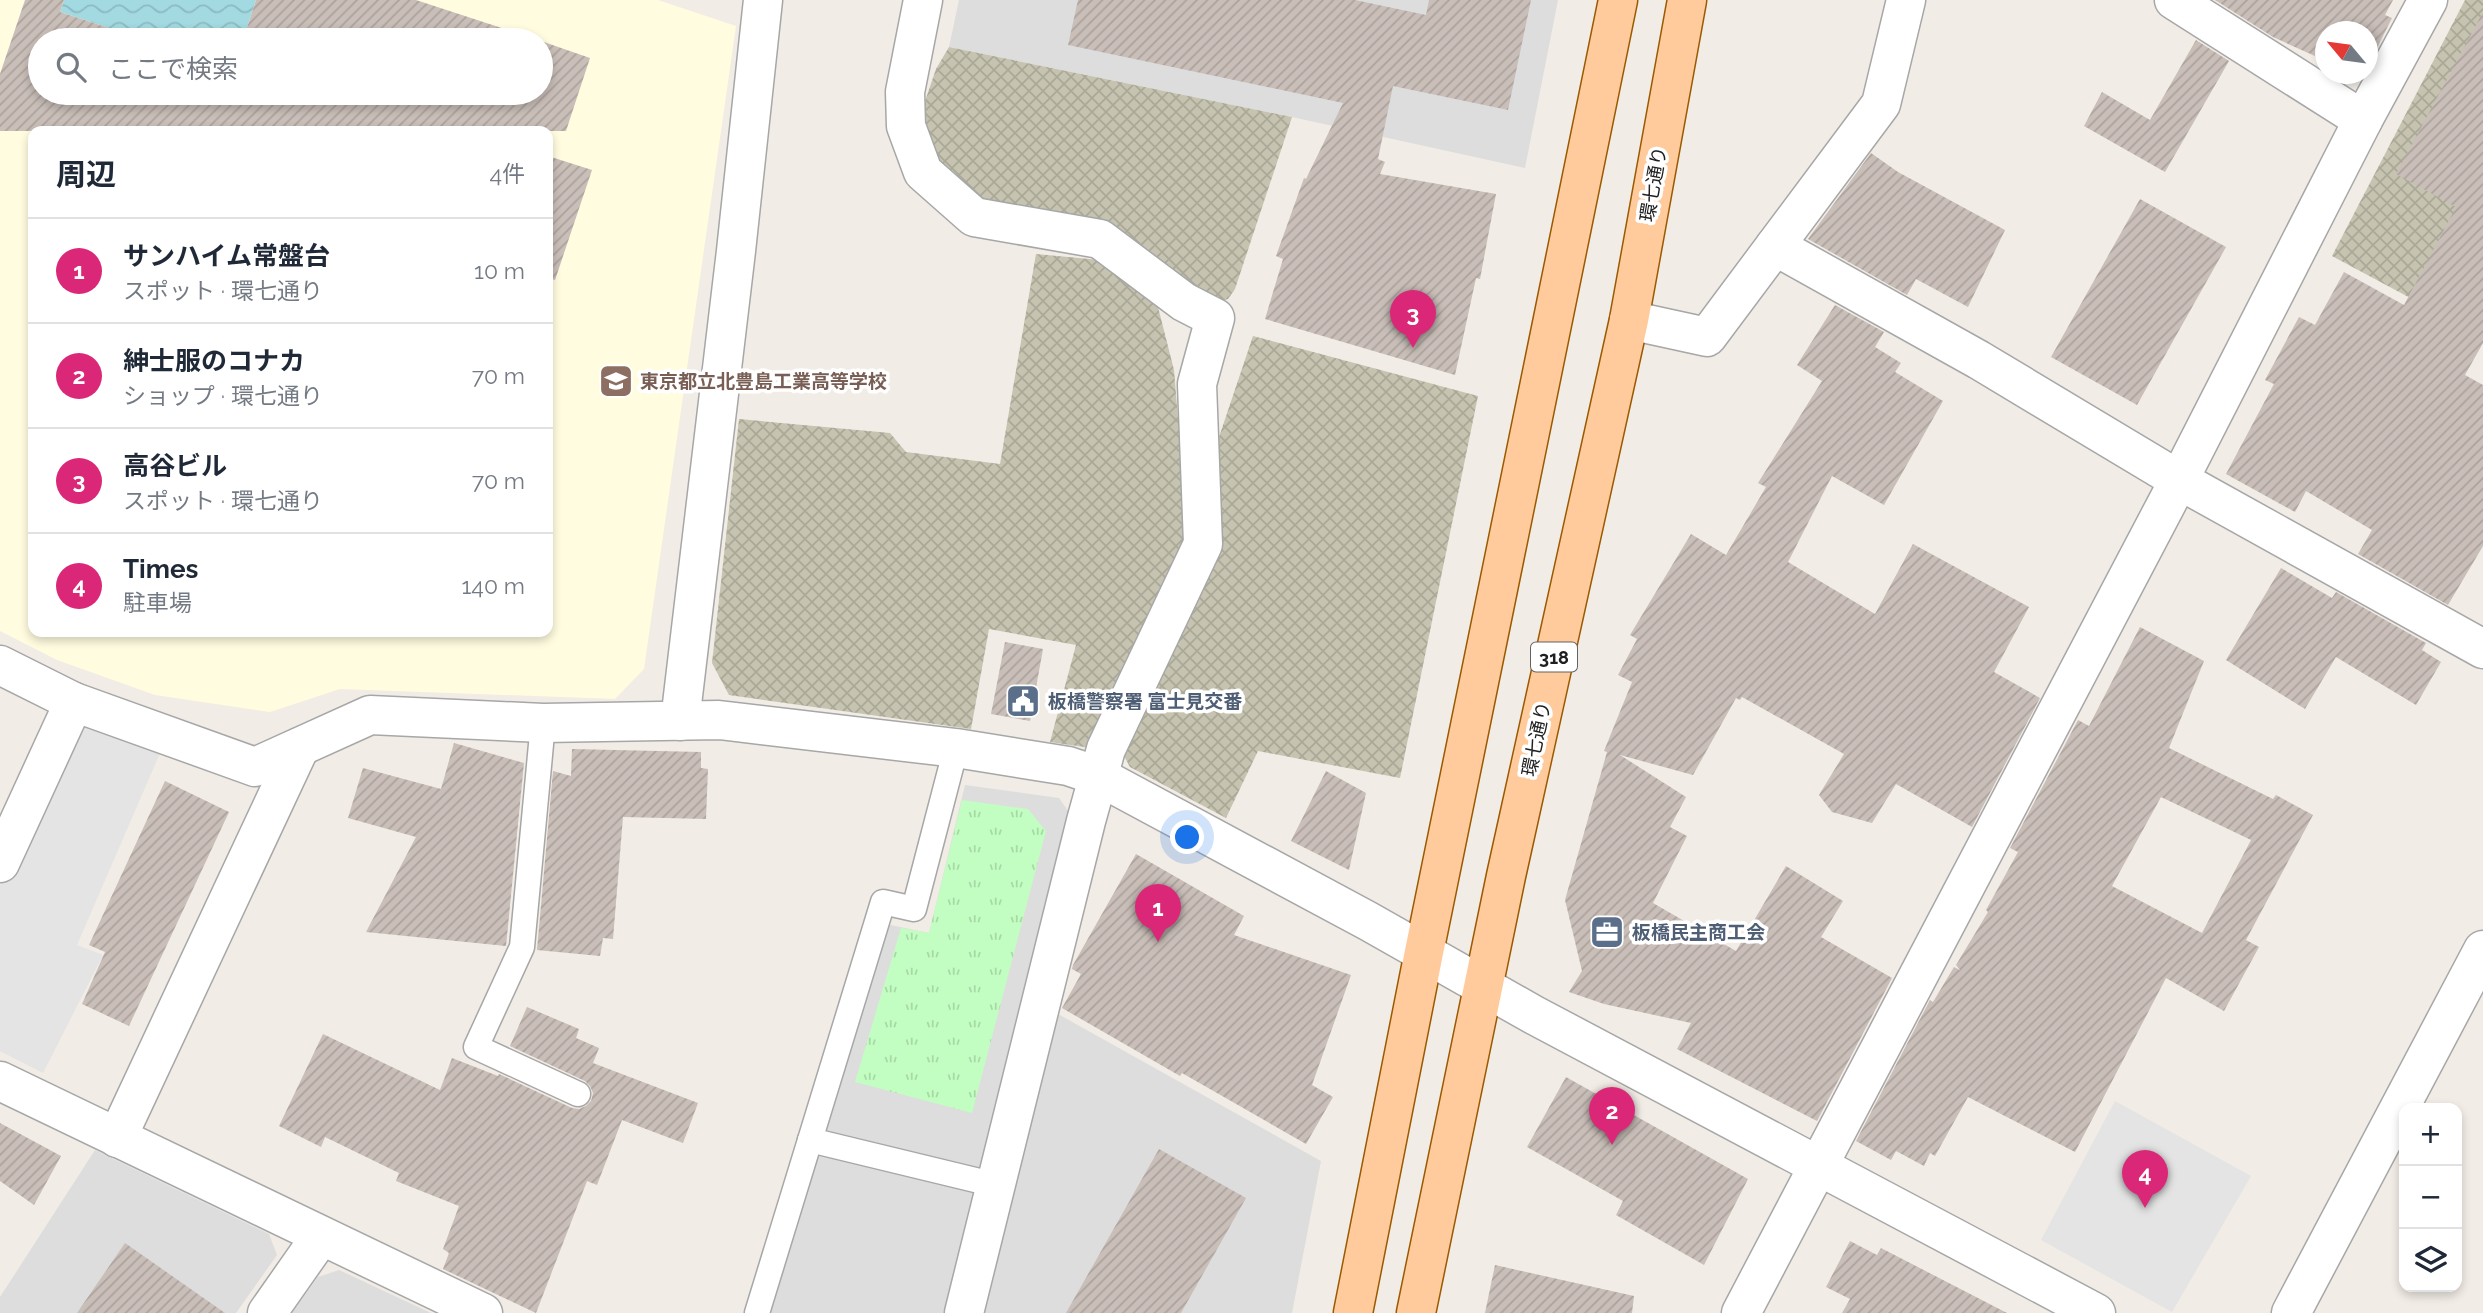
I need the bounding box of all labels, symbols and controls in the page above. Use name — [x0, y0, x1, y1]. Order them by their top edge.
north arrow — [2315, 21, 2378, 84]
search box — [28, 28, 553, 105]
icon: search — [52, 48, 90, 86]
text: ここで検索 — [108, 54, 238, 84]
street label: 環七通り — [1636, 145, 1670, 223]
text: 周辺 — [56, 157, 116, 192]
text: 4件 — [489, 160, 525, 187]
text: サンハイム常盤台 — [123, 241, 330, 271]
text: 1 — [73, 257, 85, 284]
text: 10 m — [474, 257, 525, 284]
text: スポット · 環七通り — [123, 277, 323, 304]
pin: 3 — [1390, 290, 1436, 348]
text: 紳士服のコナカ — [123, 346, 305, 376]
text: 2 — [73, 362, 85, 389]
text: 70 m — [472, 362, 525, 389]
school or university icon: 東京都立北豊島工業高等学校 — [597, 362, 635, 400]
place label: 東京都立北豊島工業高等学校 — [640, 370, 887, 392]
text: ショップ · 環七通り — [123, 382, 323, 409]
text: 高谷ビル — [123, 451, 227, 481]
text: 3 — [73, 467, 85, 494]
text: 70 m — [472, 467, 525, 494]
text: スポット · 環七通り — [123, 487, 323, 514]
text: Times — [123, 554, 198, 584]
text: 4 — [72, 572, 86, 599]
text: 140 m — [462, 572, 525, 599]
text: 駐車場 — [123, 589, 192, 616]
road number: 318 — [1531, 642, 1577, 672]
public building icon: 板橋警察署 富士見交番 — [1004, 682, 1042, 720]
place label: 板橋警察署 富士見交番 — [1048, 690, 1243, 712]
street label: 環七通り — [1517, 700, 1555, 778]
your location — [1170, 820, 1204, 854]
pin: 1 — [1135, 884, 1181, 942]
office icon: 板橋民主商工会 — [1588, 913, 1626, 951]
place label: 板橋民主商工会 — [1632, 921, 1765, 943]
pin: 2 — [1589, 1087, 1635, 1145]
map controls — [2399, 1103, 2462, 1292]
button: + — [2399, 1103, 2462, 1166]
pin: 4 — [2122, 1150, 2168, 1208]
button: − — [2399, 1166, 2462, 1229]
button: layers — [2399, 1229, 2462, 1292]

